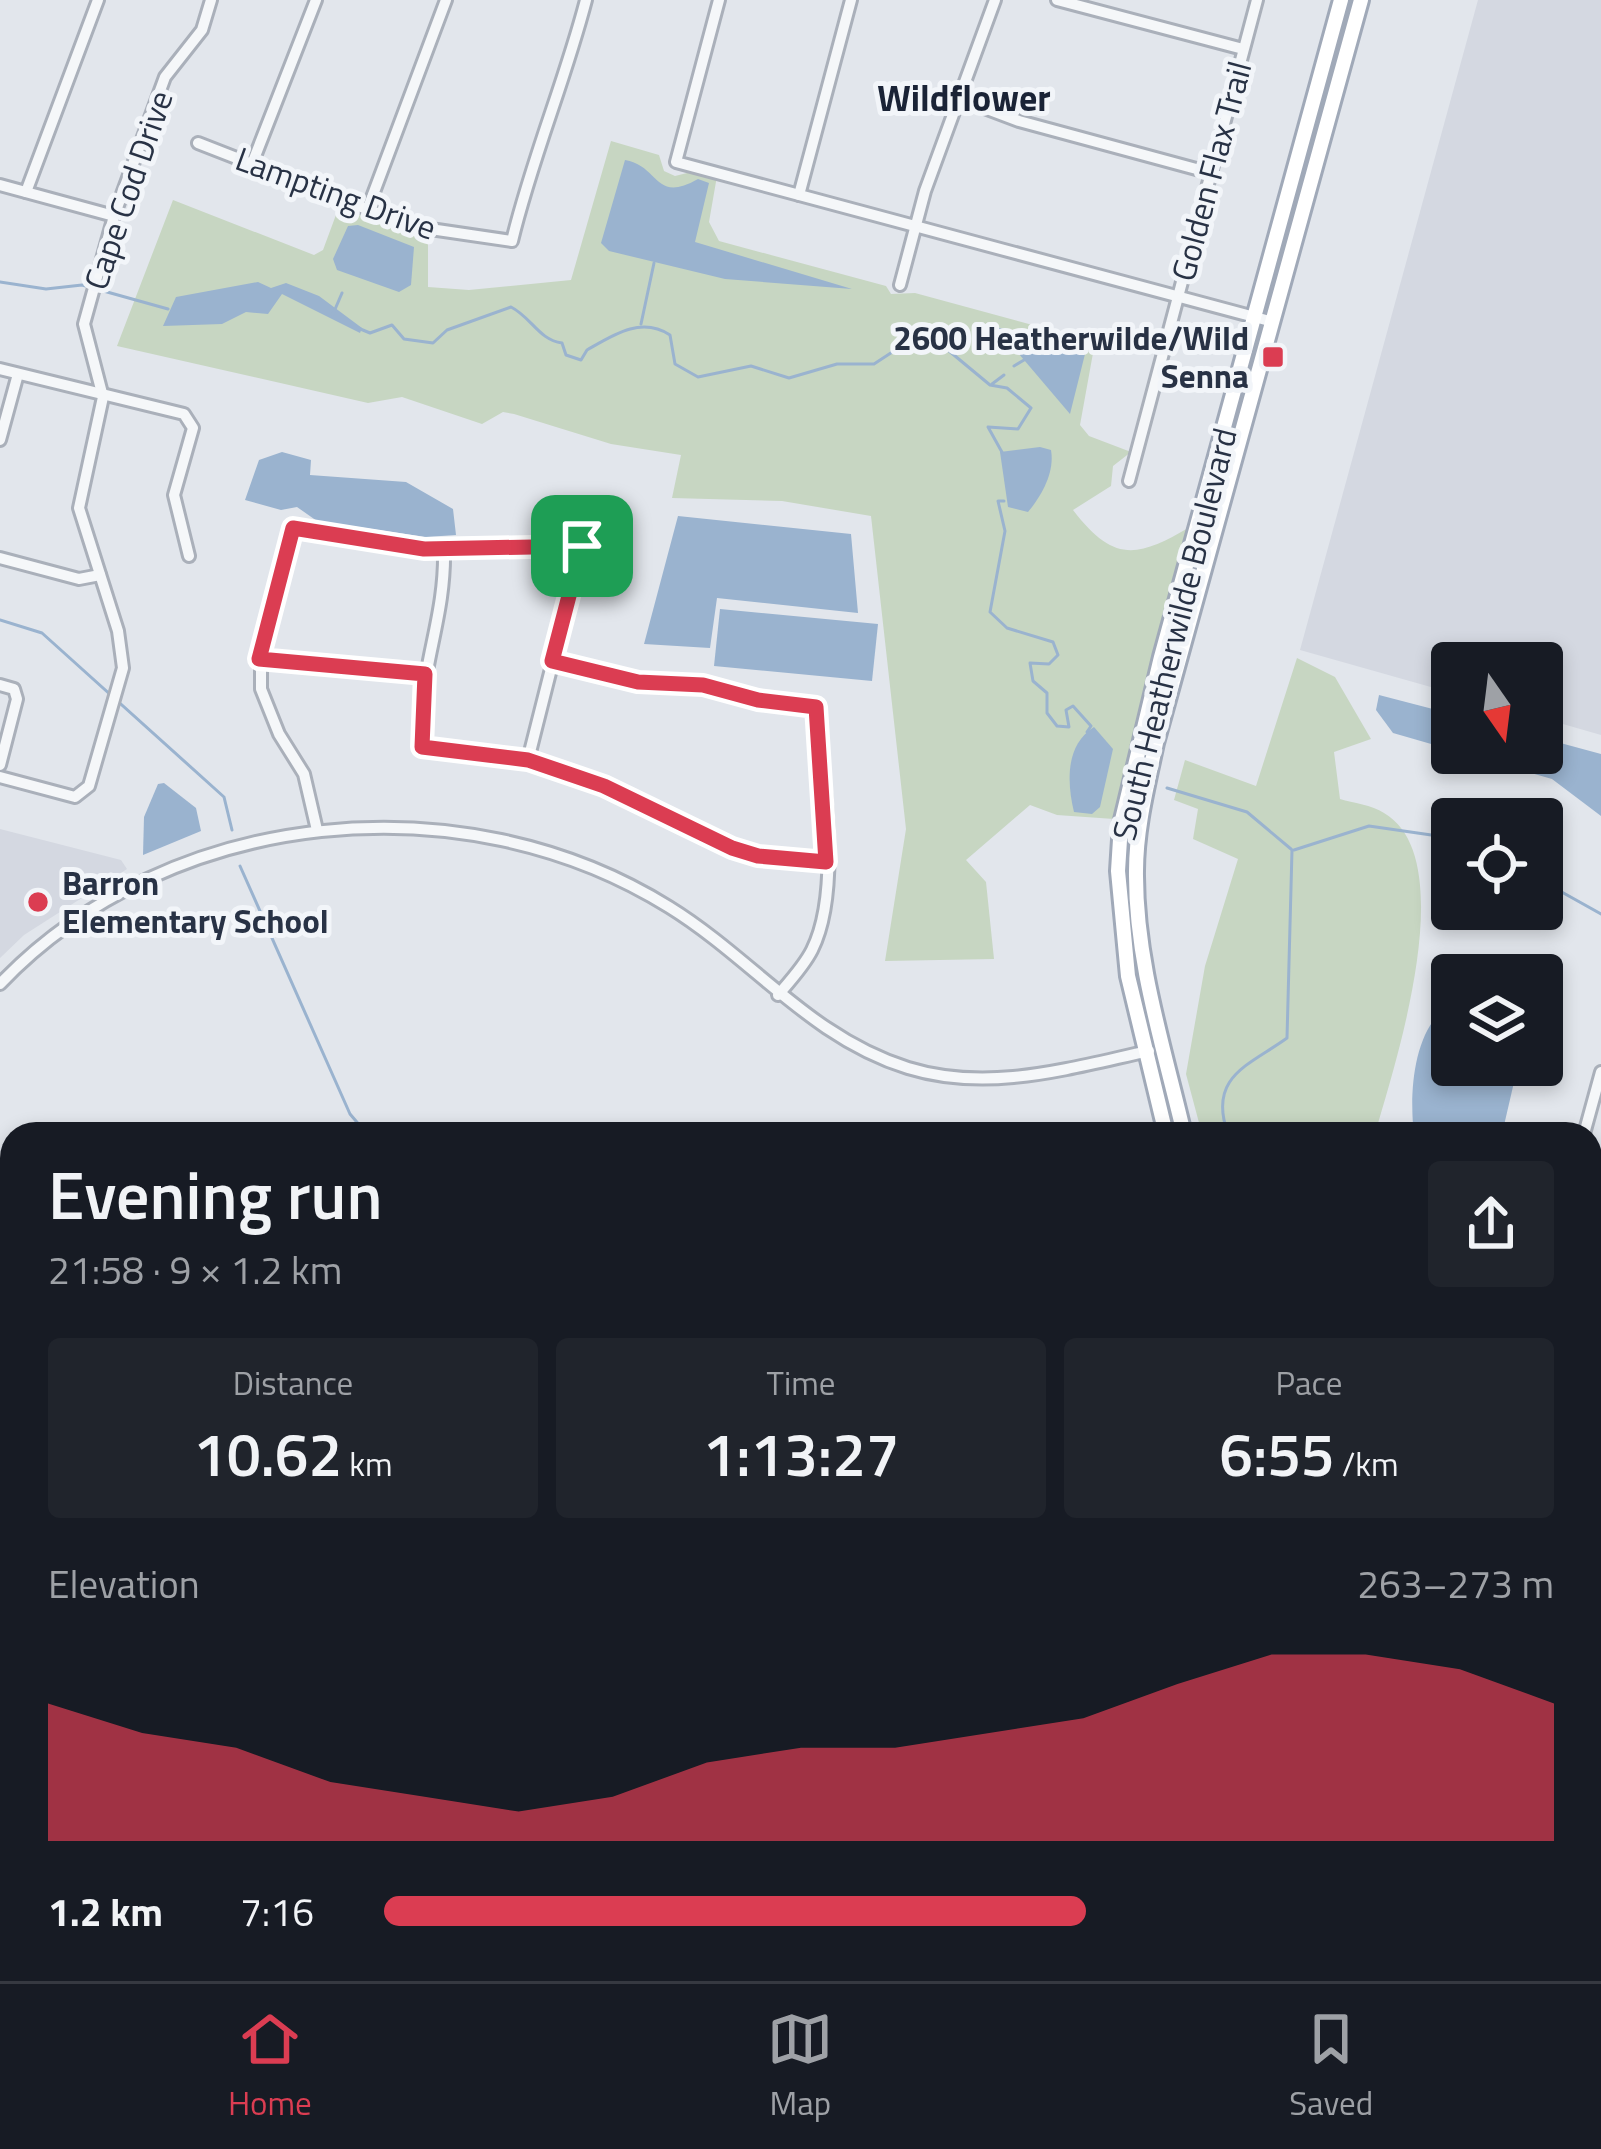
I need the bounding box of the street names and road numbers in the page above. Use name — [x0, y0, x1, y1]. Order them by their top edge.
street label: Golden Flax Trail — [1158, 56, 1264, 286]
street label: Cape Cod Drive — [71, 84, 185, 296]
street label: Lampting Drive — [229, 134, 443, 252]
street label: South Heatherwilde Boulevard — [1099, 423, 1249, 845]

